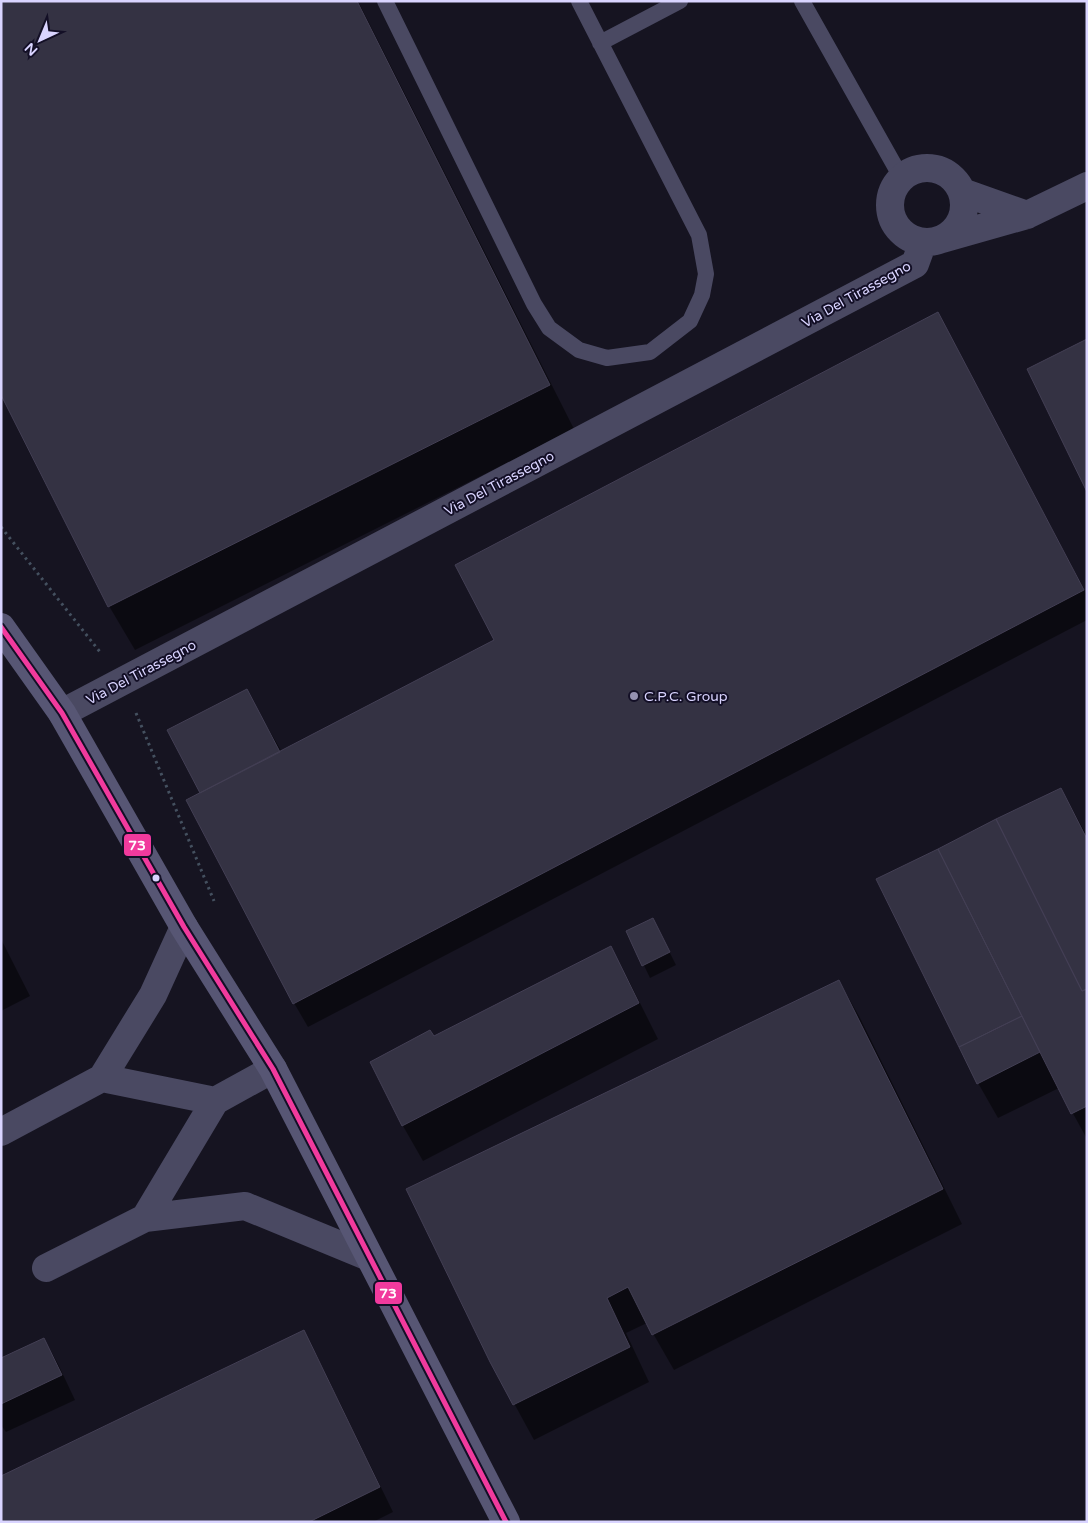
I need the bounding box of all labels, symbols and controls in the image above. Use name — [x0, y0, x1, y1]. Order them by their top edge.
north arrow — [15, 15, 65, 65]
text: N — [21, 39, 41, 59]
street label: Via Del Tirassegno — [799, 257, 914, 331]
street label: Via Del Tirassegno — [441, 447, 557, 520]
street label: Via Del Tirassegno — [83, 636, 199, 709]
place label: C.P.C. Group — [644, 688, 728, 705]
marker: C.P.C. Group — [628, 690, 640, 702]
line badge: 73 — [123, 833, 152, 857]
text: 73 — [128, 837, 146, 854]
unlabelled marker — [151, 873, 161, 883]
line badge: 73 — [374, 1281, 403, 1305]
text: 73 — [379, 1285, 397, 1302]

